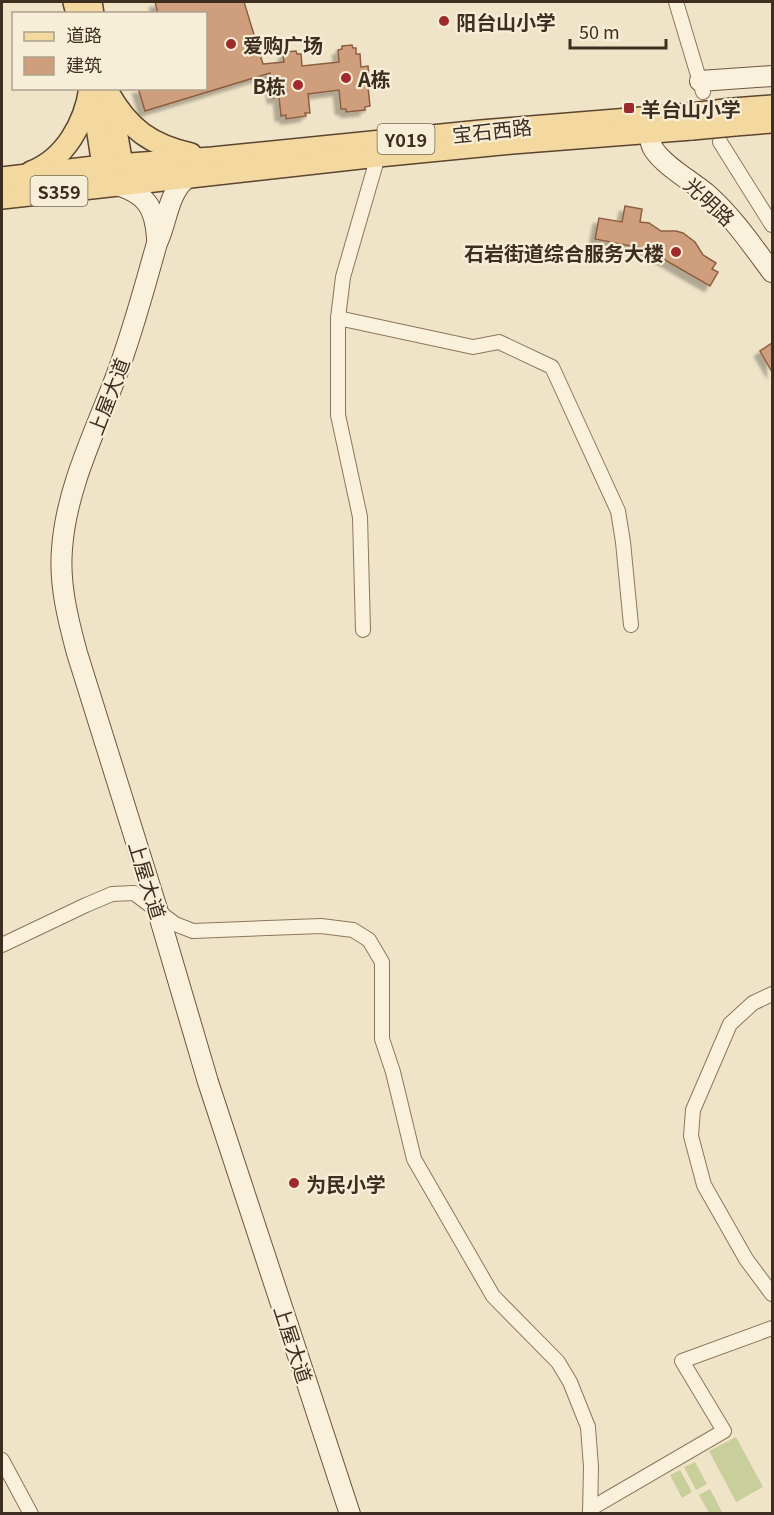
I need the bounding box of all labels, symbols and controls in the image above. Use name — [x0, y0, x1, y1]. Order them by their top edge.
place label: 阳台山小学 — [456, 7, 556, 36]
legend — [12, 12, 207, 90]
scale bar — [570, 12, 666, 50]
marker: 阳台山小学 — [437, 14, 451, 28]
text: 50 m — [579, 18, 620, 44]
text: 道路 — [66, 21, 102, 47]
place label: 爱购广场 — [243, 30, 323, 59]
marker: 爱购广场 — [224, 37, 238, 51]
text: 建筑 — [66, 51, 102, 77]
place label: A栋 — [357, 64, 391, 93]
place label: B栋 — [252, 71, 286, 100]
marker: A栋 — [339, 71, 353, 85]
marker: B栋 — [291, 78, 305, 92]
place label: 羊台山小学 — [641, 94, 741, 123]
marker: 羊台山小学 — [622, 101, 636, 115]
street label: 宝石西路 — [451, 111, 533, 149]
road number: Y019 — [378, 124, 434, 154]
street label: 光明路 — [678, 170, 742, 232]
road number: S359 — [31, 176, 88, 206]
place label: 石岩街道综合服务大楼 — [464, 238, 664, 267]
marker: 石岩街道综合服务大楼 — [669, 245, 683, 259]
street label: 上屋大道 — [80, 353, 136, 439]
street label: 上屋大道 — [122, 838, 174, 922]
place label: 为民小学 — [306, 1169, 386, 1198]
marker: 为民小学 — [287, 1176, 301, 1190]
street label: 上屋大道 — [268, 1301, 320, 1387]

